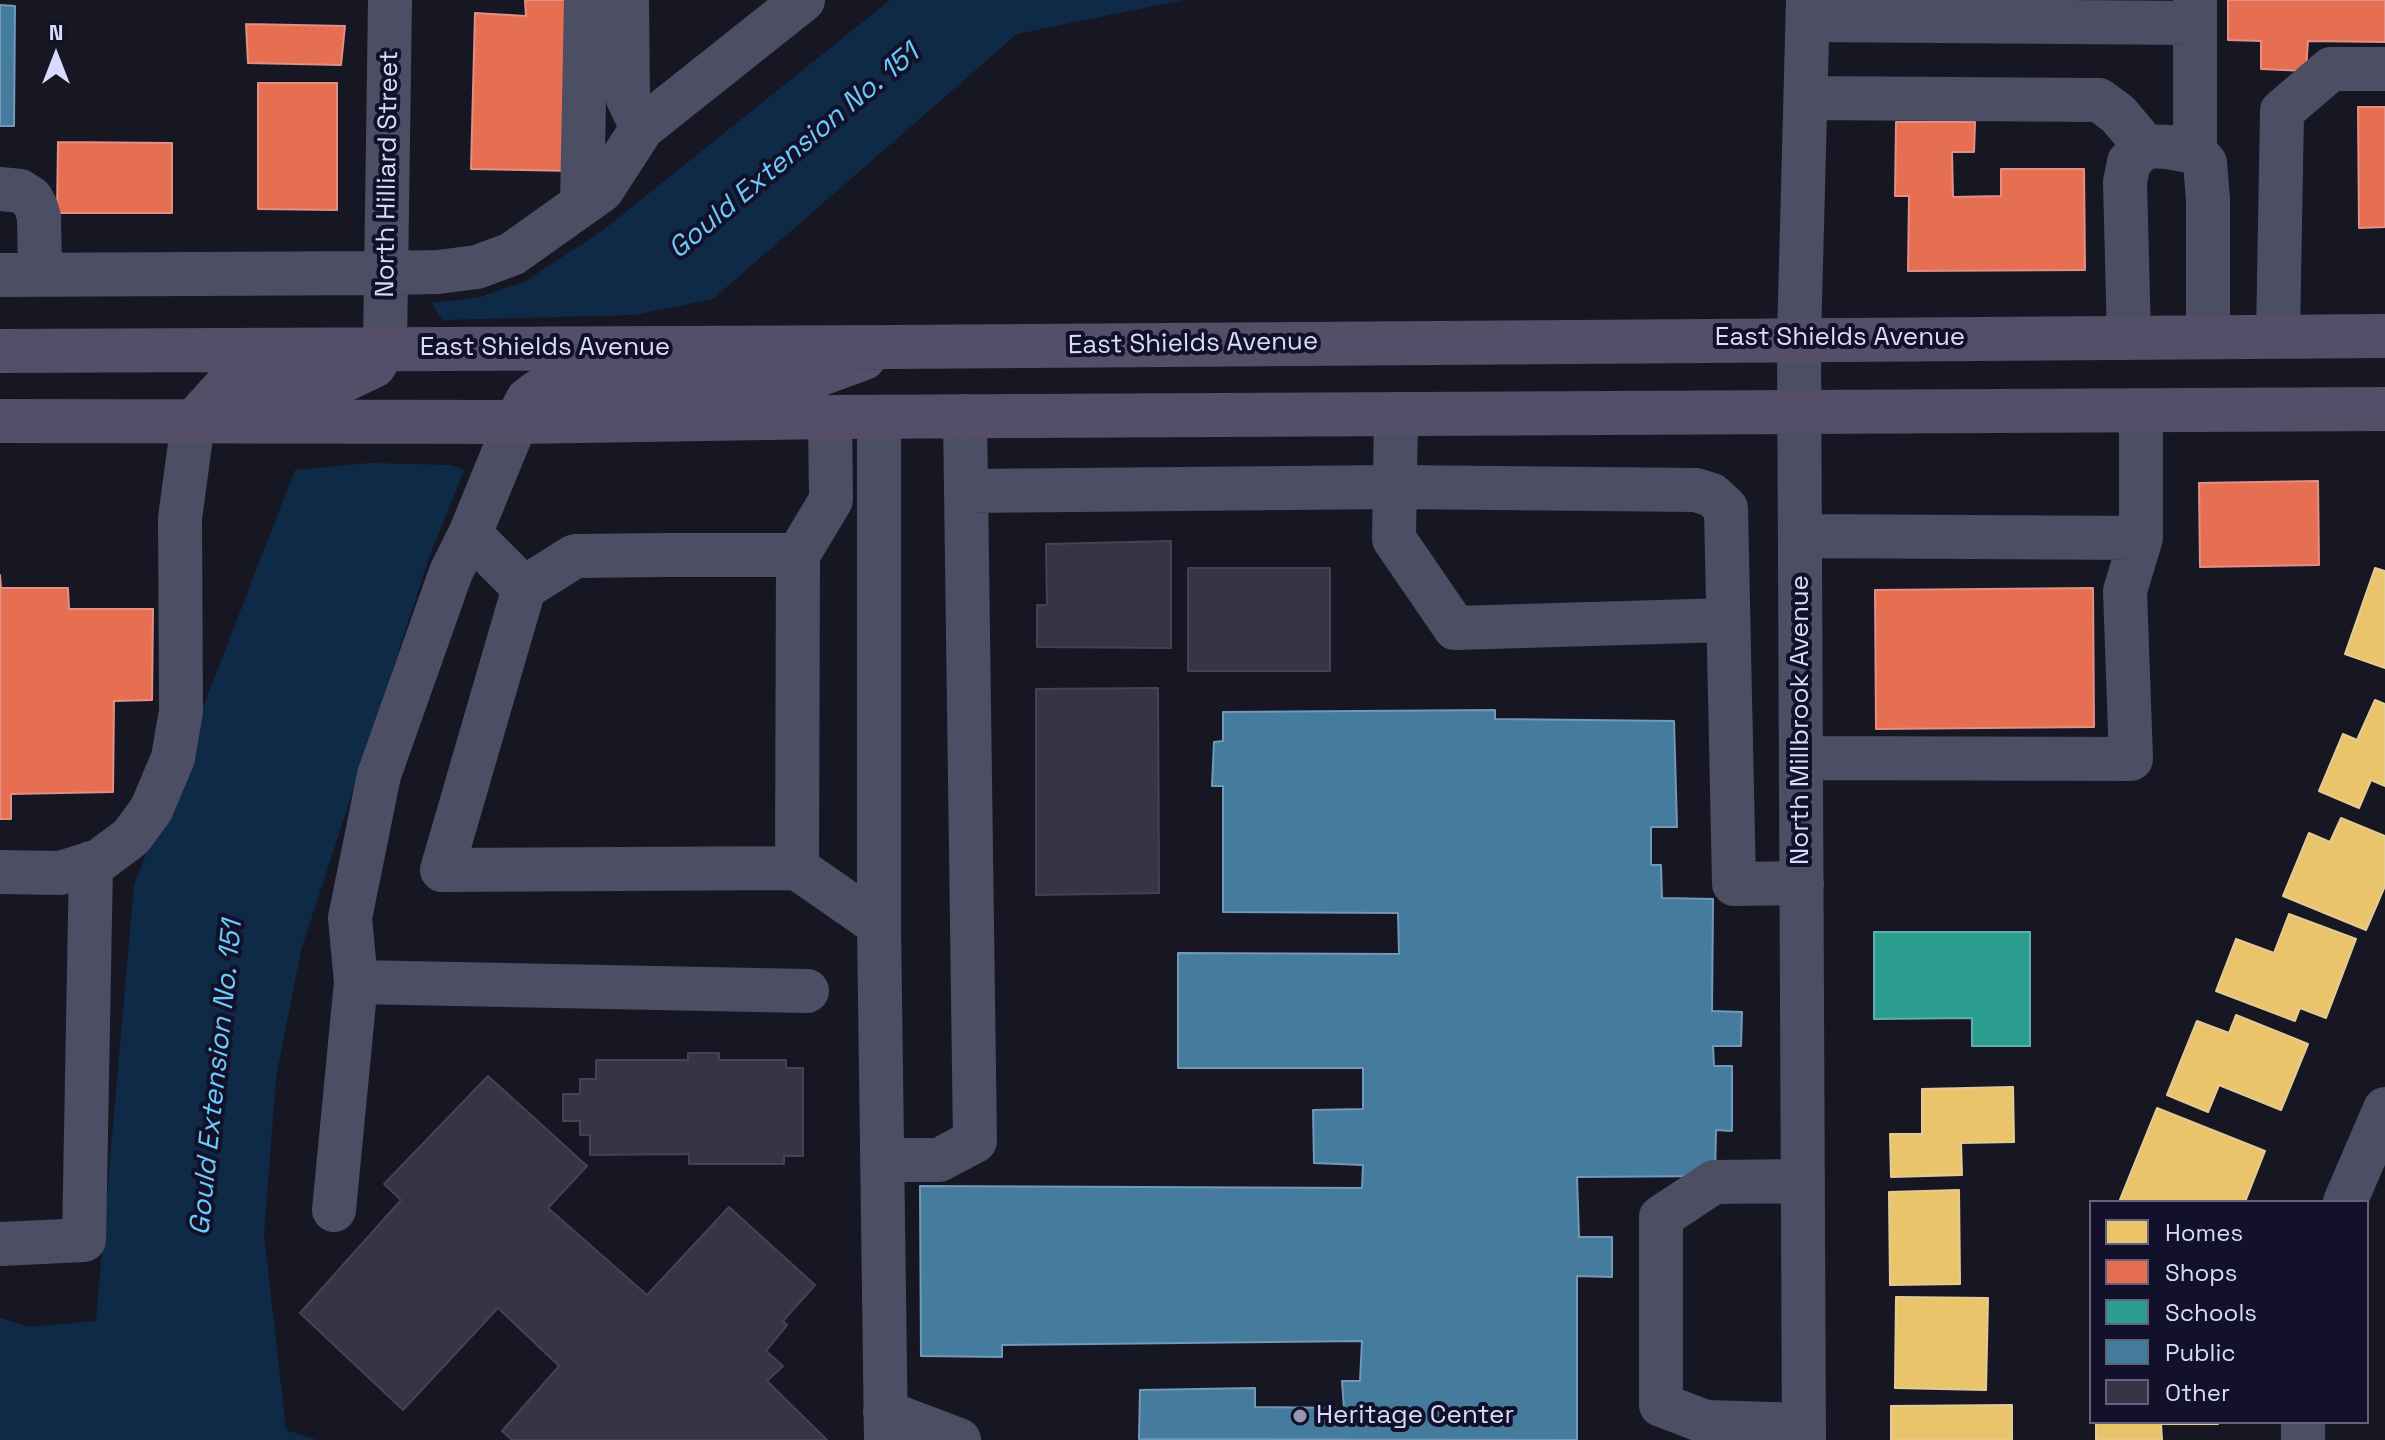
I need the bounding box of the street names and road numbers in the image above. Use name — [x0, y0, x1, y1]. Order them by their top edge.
street label: North Hilliard Street — [370, 50, 406, 298]
street label: East Shields Avenue — [1715, 322, 1965, 354]
street label: East Shields Avenue — [1067, 326, 1319, 362]
street label: East Shields Avenue — [420, 332, 670, 364]
street label: North Millbrook Avenue — [1785, 575, 1817, 865]

